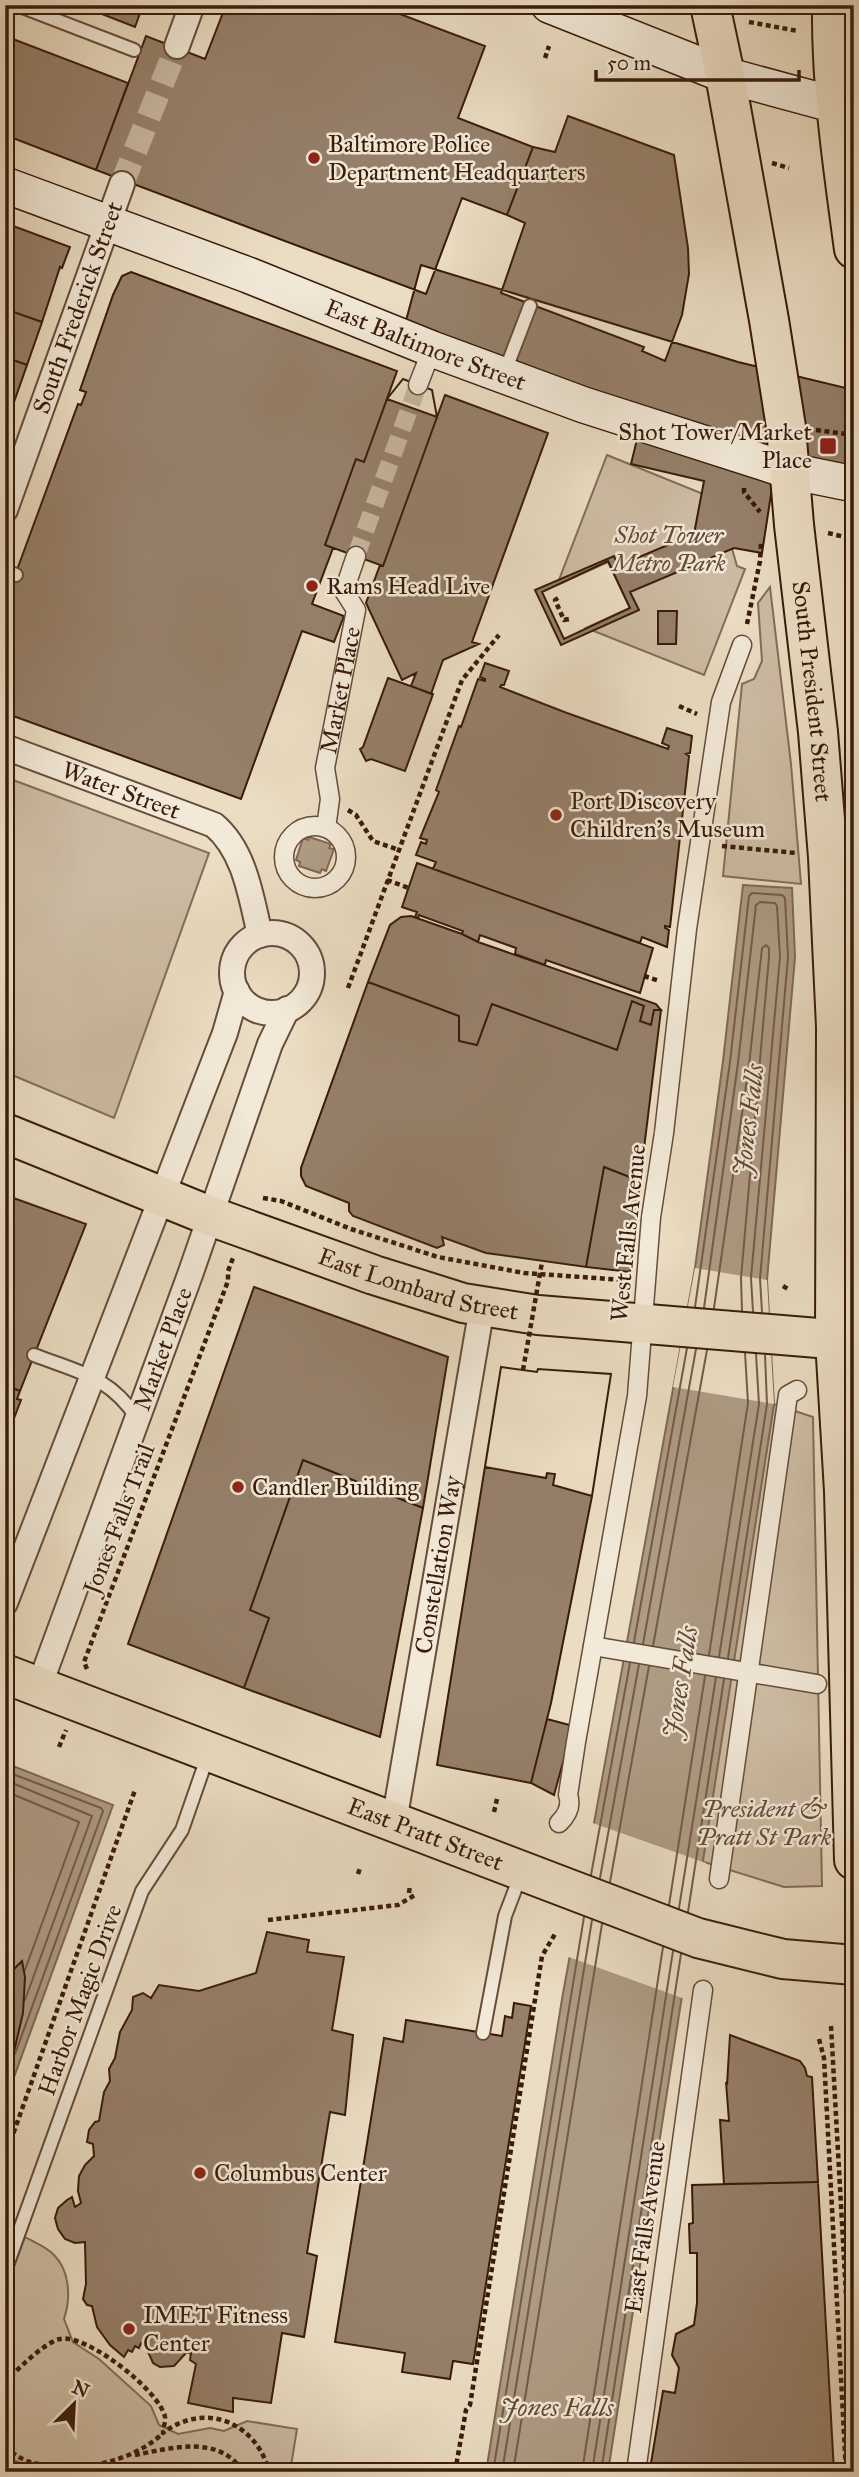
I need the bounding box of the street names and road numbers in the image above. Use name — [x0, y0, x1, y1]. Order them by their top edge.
street label: South Frederick Street — [26, 197, 130, 418]
street label: East Baltimore Street — [321, 293, 531, 398]
street label: South President Street — [786, 579, 839, 803]
street label: Market Place — [313, 624, 367, 756]
street label: Water Street — [58, 755, 185, 826]
street label: West Falls Avenue — [604, 1143, 652, 1323]
street label: East Lombard Street — [314, 1241, 521, 1327]
street label: Market Place — [127, 1283, 199, 1415]
street label: Jones Falls Trail — [75, 1439, 162, 1601]
street label: Constellation Way — [408, 1473, 468, 1656]
street label: East Pratt Street — [343, 1791, 508, 1878]
street label: Harbor Magic Drive — [31, 1900, 129, 2100]
street label: East Falls Avenue — [618, 2139, 672, 2315]

